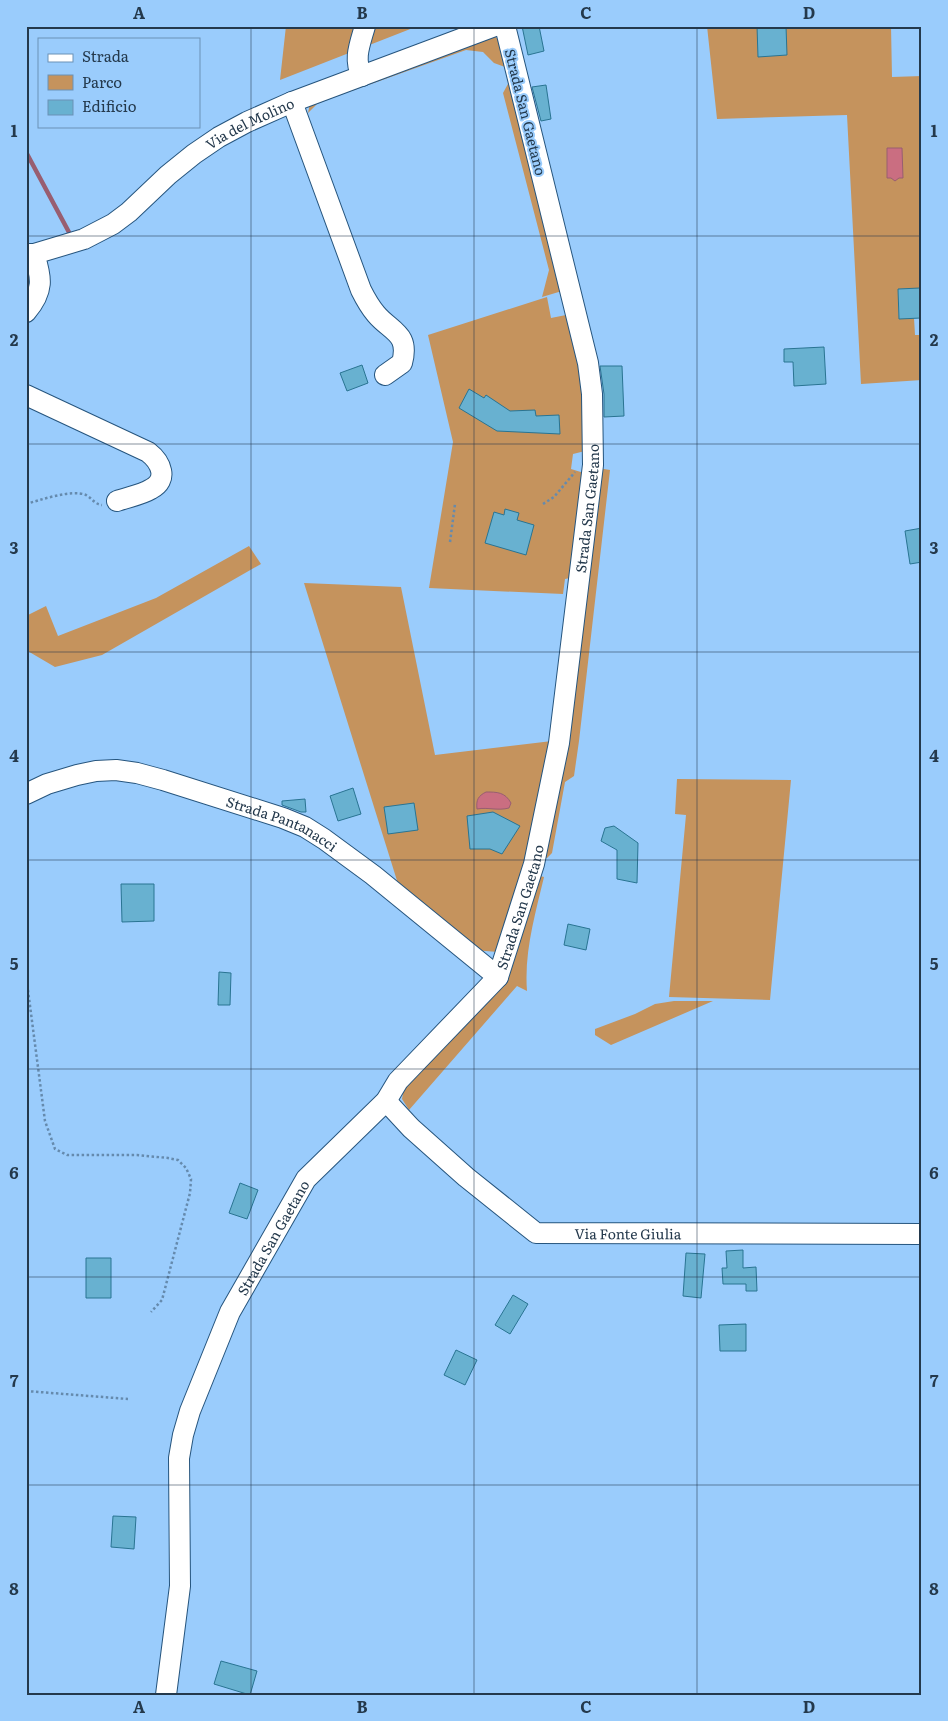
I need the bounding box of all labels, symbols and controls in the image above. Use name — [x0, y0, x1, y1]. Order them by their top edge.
text: A — [133, 0, 145, 24]
text: B — [356, 0, 368, 24]
text: C — [580, 0, 592, 24]
text: D — [803, 0, 815, 24]
legend — [38, 38, 200, 128]
text: Strada — [82, 44, 130, 67]
street label: Strada San Gaetano — [501, 47, 551, 177]
text: Parco — [82, 70, 122, 93]
street label: Via del Molino — [201, 92, 297, 153]
text: Edificio — [82, 94, 137, 117]
text: 1 — [11, 118, 18, 142]
text: 1 — [931, 118, 938, 142]
text: 2 — [10, 327, 19, 351]
text: 2 — [930, 327, 939, 351]
street label: Strada San Gaetano — [570, 444, 603, 574]
text: 3 — [10, 535, 19, 559]
text: 3 — [930, 535, 939, 559]
text: 4 — [9, 743, 19, 767]
text: 4 — [929, 743, 939, 767]
street label: Strada Pantanacci — [224, 791, 342, 856]
street label: Strada San Gaetano — [491, 843, 548, 972]
text: 5 — [10, 951, 19, 975]
text: 5 — [930, 951, 939, 975]
text: 6 — [9, 1160, 19, 1184]
text: 6 — [929, 1160, 939, 1184]
street label: Strada San Gaetano — [232, 1176, 314, 1299]
street label: Via Fonte Giulia — [574, 1223, 682, 1243]
text: 7 — [10, 1368, 19, 1392]
text: 7 — [930, 1368, 939, 1392]
text: 8 — [9, 1576, 19, 1600]
text: 8 — [929, 1576, 939, 1600]
text: A — [133, 1694, 145, 1718]
text: B — [356, 1694, 368, 1718]
text: C — [580, 1694, 592, 1718]
text: D — [803, 1694, 815, 1718]

